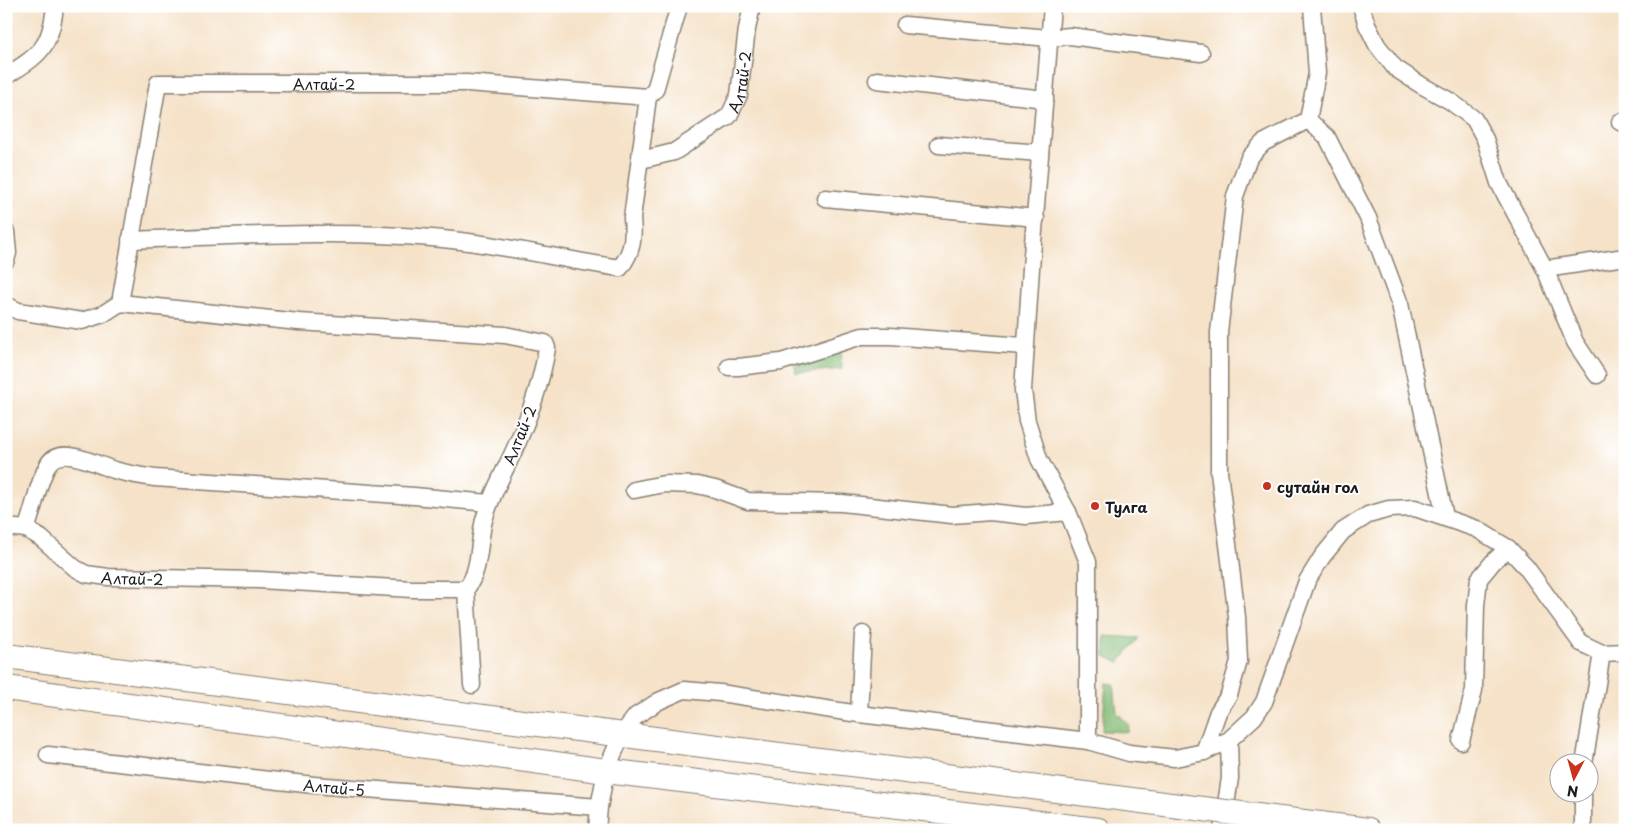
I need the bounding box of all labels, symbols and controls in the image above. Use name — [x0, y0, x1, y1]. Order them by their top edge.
street label: Алтай-2 — [721, 50, 756, 116]
street label: Алтай-2 — [293, 72, 355, 95]
street label: Алтай-2 — [497, 402, 541, 468]
place label: сутайн гол — [1277, 475, 1359, 498]
marker: сутайн гол — [1261, 480, 1273, 492]
place label: Тулга — [1105, 495, 1148, 518]
marker: Тулга — [1089, 500, 1101, 512]
street label: Алтай-2 — [100, 565, 164, 590]
north arrow — [1548, 754, 1598, 804]
street label: Алтай-5 — [302, 772, 366, 800]
text: N — [1566, 780, 1579, 802]

